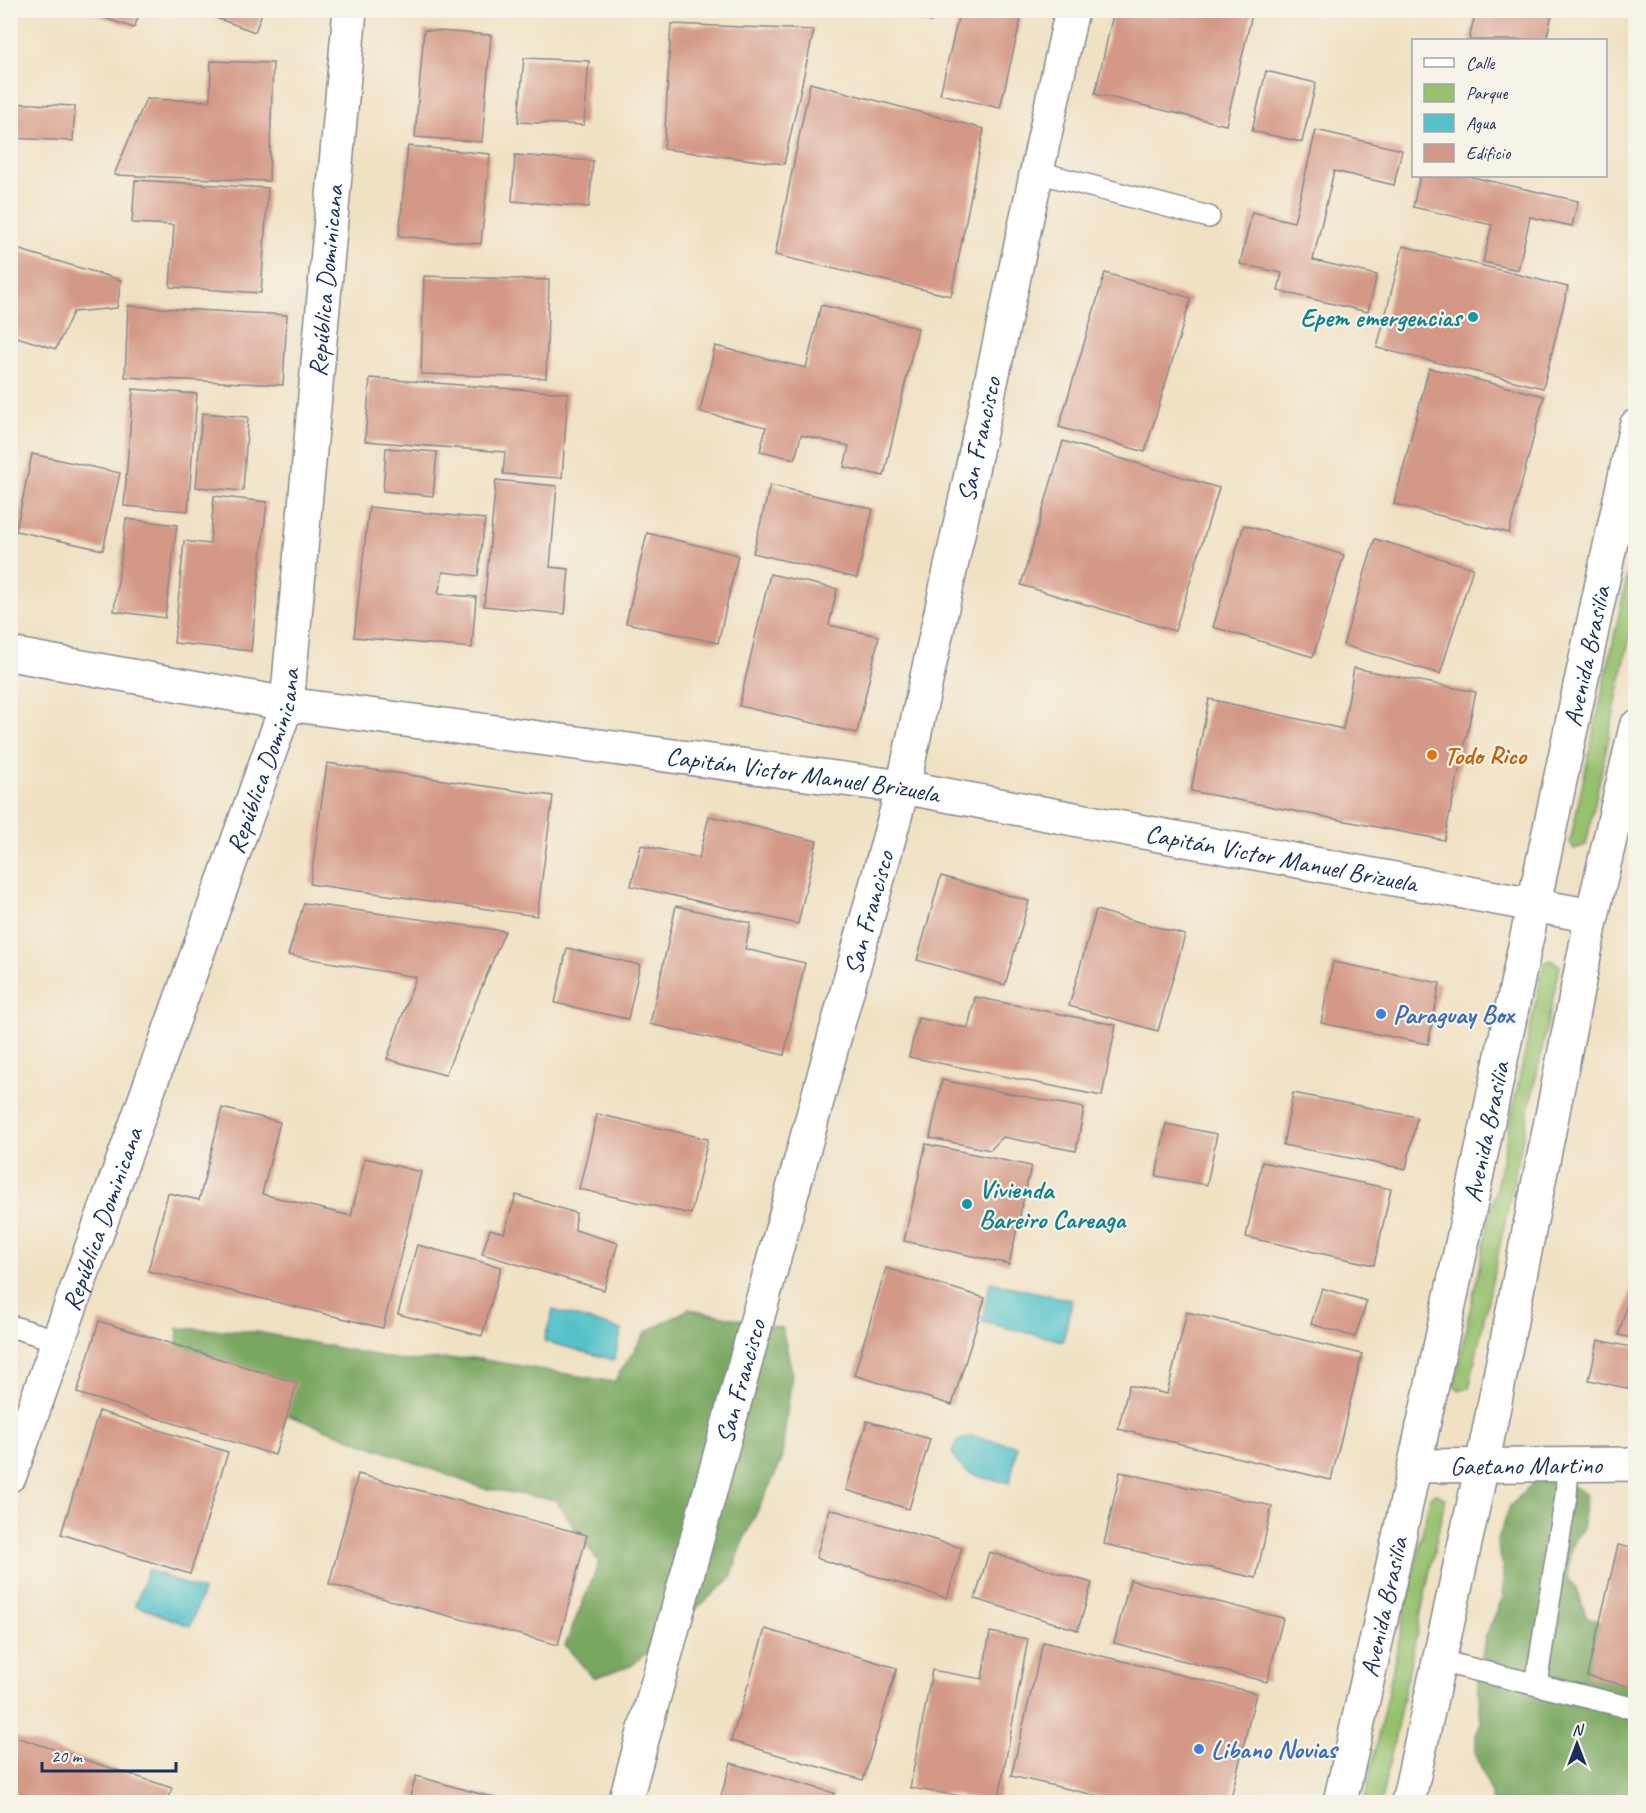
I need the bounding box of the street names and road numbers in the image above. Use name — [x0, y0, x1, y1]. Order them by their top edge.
street label: República Dominicana — [300, 182, 351, 378]
street label: San Francisco — [949, 372, 1009, 505]
street label: Avenida Brasilia — [1555, 582, 1618, 729]
street label: República Dominicana — [218, 666, 307, 858]
street label: Capitán Victor Manuel Brizuela — [664, 739, 944, 810]
street label: Capitán Victor Manuel Brizuela — [1143, 816, 1422, 900]
street label: San Francisco — [836, 846, 902, 978]
street label: Avenida Brasilia — [1455, 1057, 1517, 1205]
street label: República Dominicana — [54, 1121, 151, 1315]
street label: San Francisco — [708, 1314, 773, 1447]
street label: Gaetano Martino — [1450, 1448, 1604, 1482]
street label: Avenida Brasilia — [1352, 1532, 1415, 1680]

